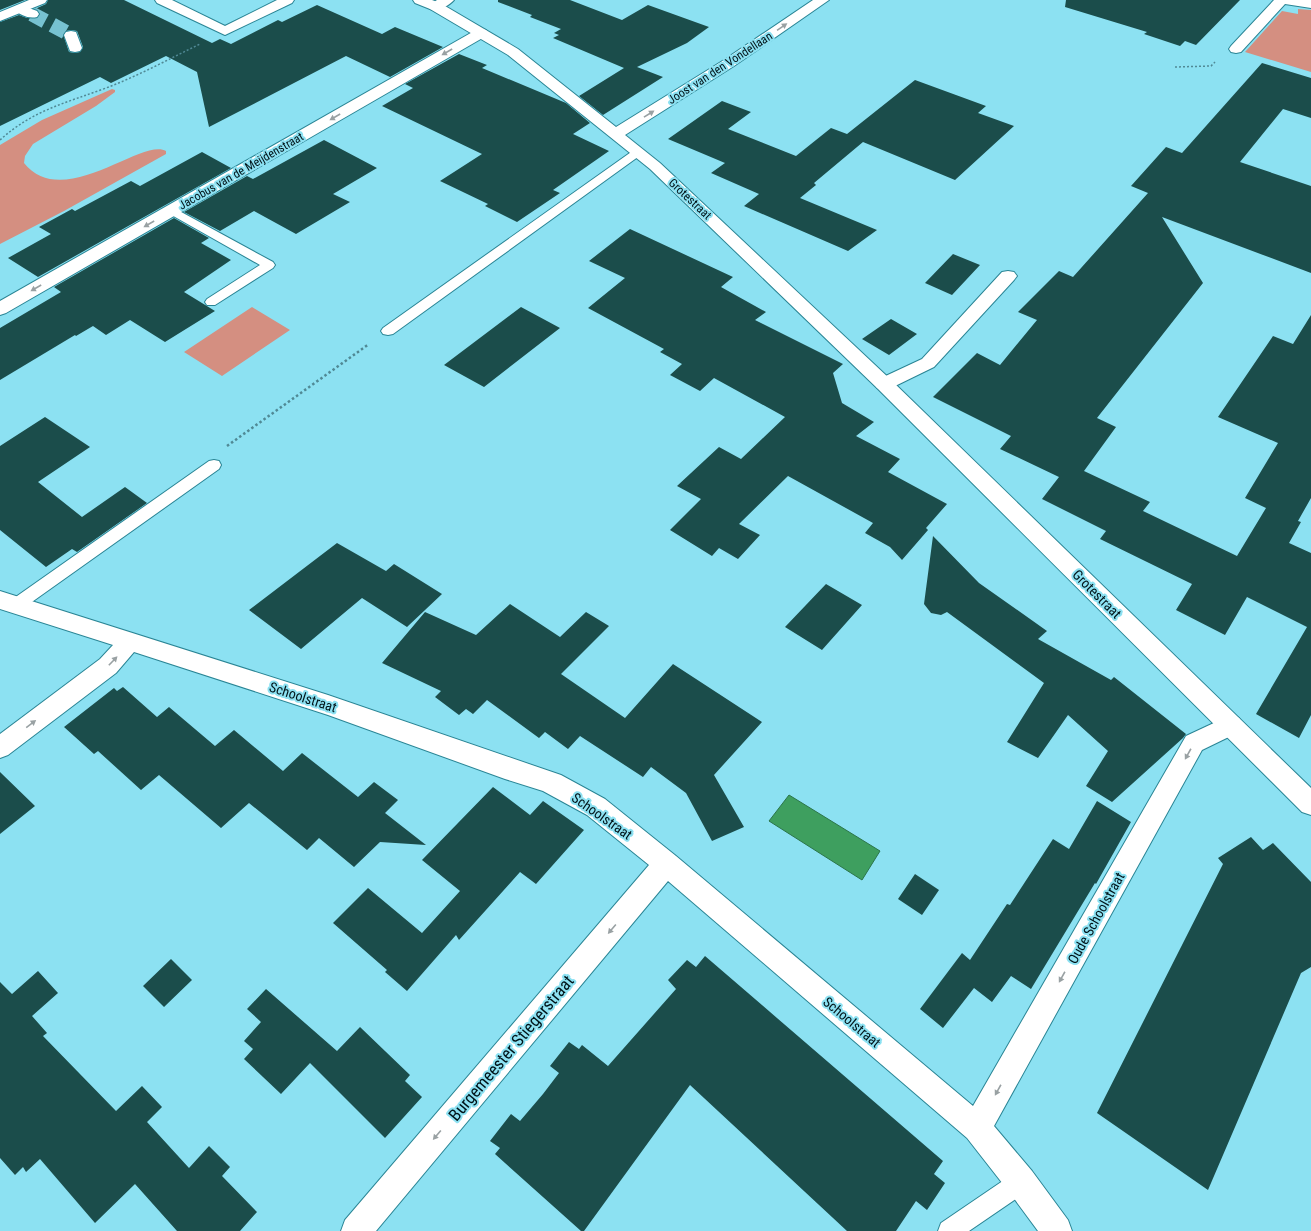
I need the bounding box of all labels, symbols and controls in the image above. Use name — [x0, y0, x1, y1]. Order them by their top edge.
one-way arrow — [776, 23, 787, 31]
street label: Joost van den Vondellaan — [665, 29, 775, 107]
one-way arrow — [442, 49, 453, 56]
one-way arrow — [643, 110, 655, 117]
one-way arrow — [329, 114, 341, 121]
street label: Jacobus van de Meijdenstraat — [176, 129, 306, 213]
street label: Grotestraat — [666, 176, 715, 223]
one-way arrow — [143, 220, 155, 227]
one-way arrow — [30, 285, 42, 292]
street label: Grotestraat — [1069, 566, 1125, 622]
one-way arrow — [108, 656, 118, 666]
street label: Schoolstraat — [267, 679, 339, 715]
one-way arrow — [26, 720, 37, 729]
one-way arrow — [1185, 748, 1192, 760]
street label: Schoolstraat — [569, 789, 635, 843]
street label: Oude Schoolstraat — [1064, 870, 1128, 966]
one-way arrow — [607, 924, 617, 934]
street label: Burgemeester Stiegerstraat — [444, 971, 578, 1125]
one-way arrow — [1059, 971, 1066, 983]
street label: Schoolstraat — [820, 993, 884, 1051]
one-way arrow — [995, 1084, 1002, 1096]
one-way arrow — [433, 1130, 442, 1140]

